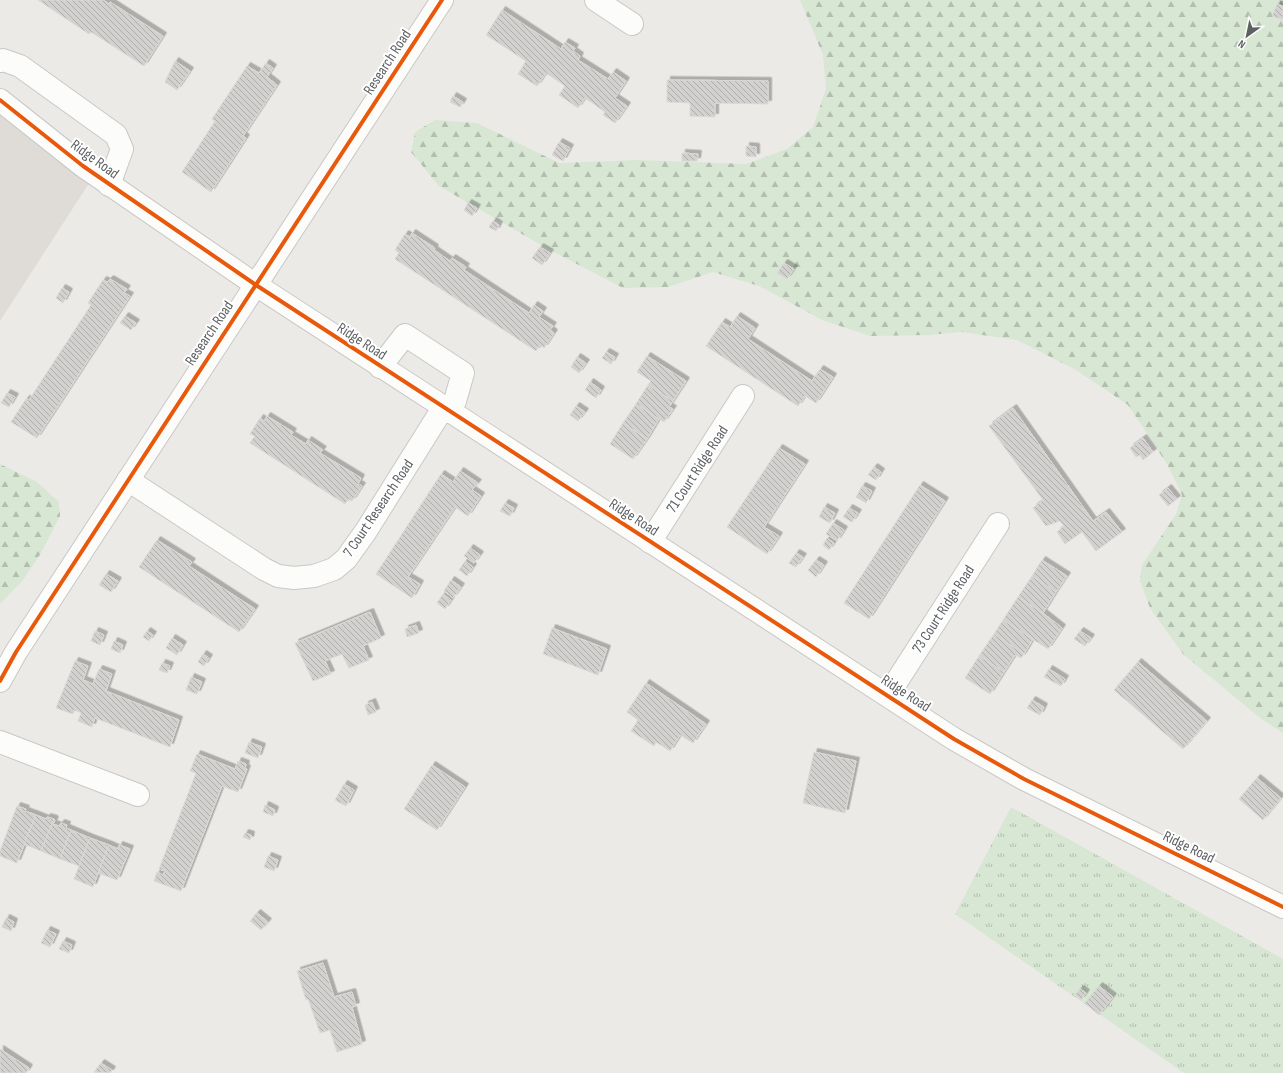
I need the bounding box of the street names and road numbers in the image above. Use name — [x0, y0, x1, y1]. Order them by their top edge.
street label: Research Road — [359, 26, 415, 98]
street label: Ridge Road — [67, 135, 123, 183]
street label: Research Road — [181, 297, 238, 369]
street label: Ridge Road — [333, 318, 390, 364]
street label: 71 Court Ridge Road — [662, 422, 733, 516]
street label: 7 Court Research Road — [339, 456, 418, 561]
street label: Ridge Road — [605, 494, 662, 540]
street label: 73 Court Ridge Road — [908, 562, 979, 657]
street label: Ridge Road — [877, 670, 934, 716]
street label: Ridge Road — [1160, 827, 1218, 868]

